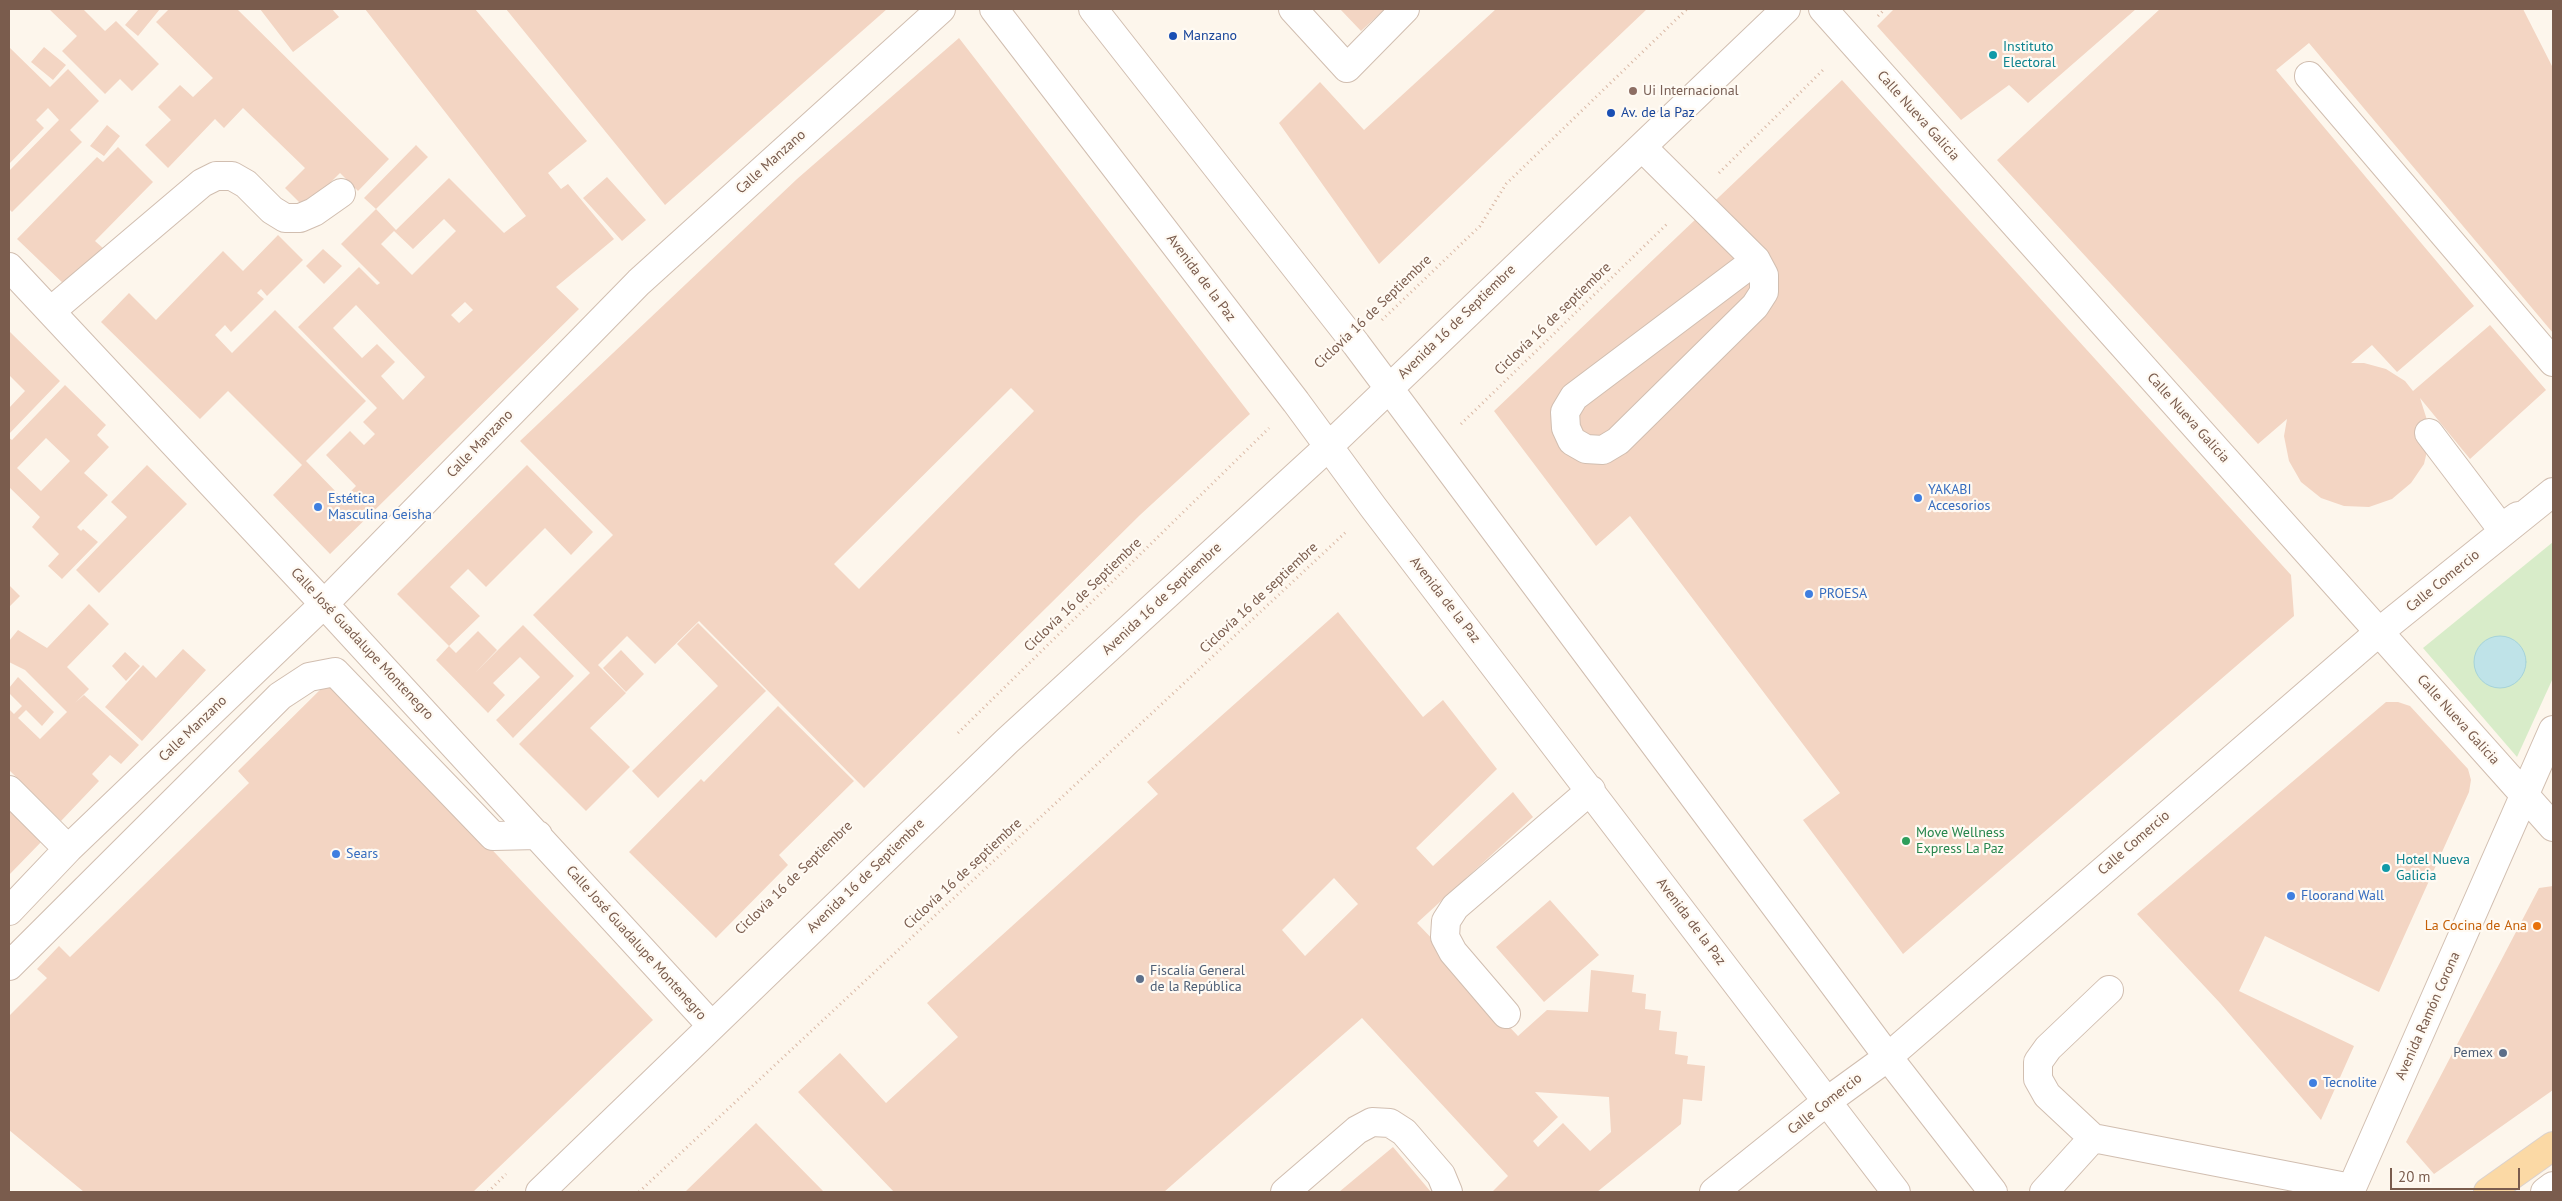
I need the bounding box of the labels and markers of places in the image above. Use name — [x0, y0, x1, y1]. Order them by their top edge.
place label: Manzano — [1183, 28, 1237, 44]
marker: Manzano — [1167, 30, 1179, 42]
place label: Instituto Electoral — [2003, 39, 2056, 72]
marker: Instituto Electoral — [1987, 49, 1999, 61]
place label: Ui Internacional — [1643, 83, 1739, 99]
marker: Ui Internacional — [1627, 85, 1639, 97]
place label: Av. de la Paz — [1621, 105, 1695, 121]
marker: Av. de la Paz — [1605, 107, 1617, 119]
place label: YAKABI Accesorios — [1928, 482, 1990, 514]
place label: Estética Masculina Geisha — [328, 491, 432, 524]
marker: YAKABI Accesorios — [1912, 492, 1924, 504]
marker: Estética Masculina Geisha — [312, 501, 324, 513]
place label: PROESA — [1819, 586, 1867, 602]
marker: PROESA — [1803, 588, 1815, 600]
place label: Move Wellness Express La Paz — [1916, 825, 2005, 858]
marker: Move Wellness Express La Paz — [1900, 835, 1912, 847]
place label: Sears — [346, 846, 378, 862]
marker: Sears — [330, 848, 342, 860]
place label: Hotel Nueva Galicia — [2396, 852, 2470, 884]
marker: Hotel Nueva Galicia — [2380, 862, 2392, 874]
place label: Floorand Wall — [2301, 888, 2384, 904]
marker: Floorand Wall — [2285, 890, 2297, 902]
place label: La Cocina de Ana — [2425, 918, 2527, 934]
marker: La Cocina de Ana — [2531, 920, 2543, 932]
place label: Fiscalía General de la República — [1150, 963, 1245, 996]
marker: Fiscalía General de la República — [1134, 973, 1146, 985]
place label: Pemex — [2453, 1045, 2493, 1061]
marker: Pemex — [2497, 1047, 2509, 1059]
place label: Tecnolite — [2323, 1075, 2377, 1091]
marker: Tecnolite — [2307, 1077, 2319, 1089]

